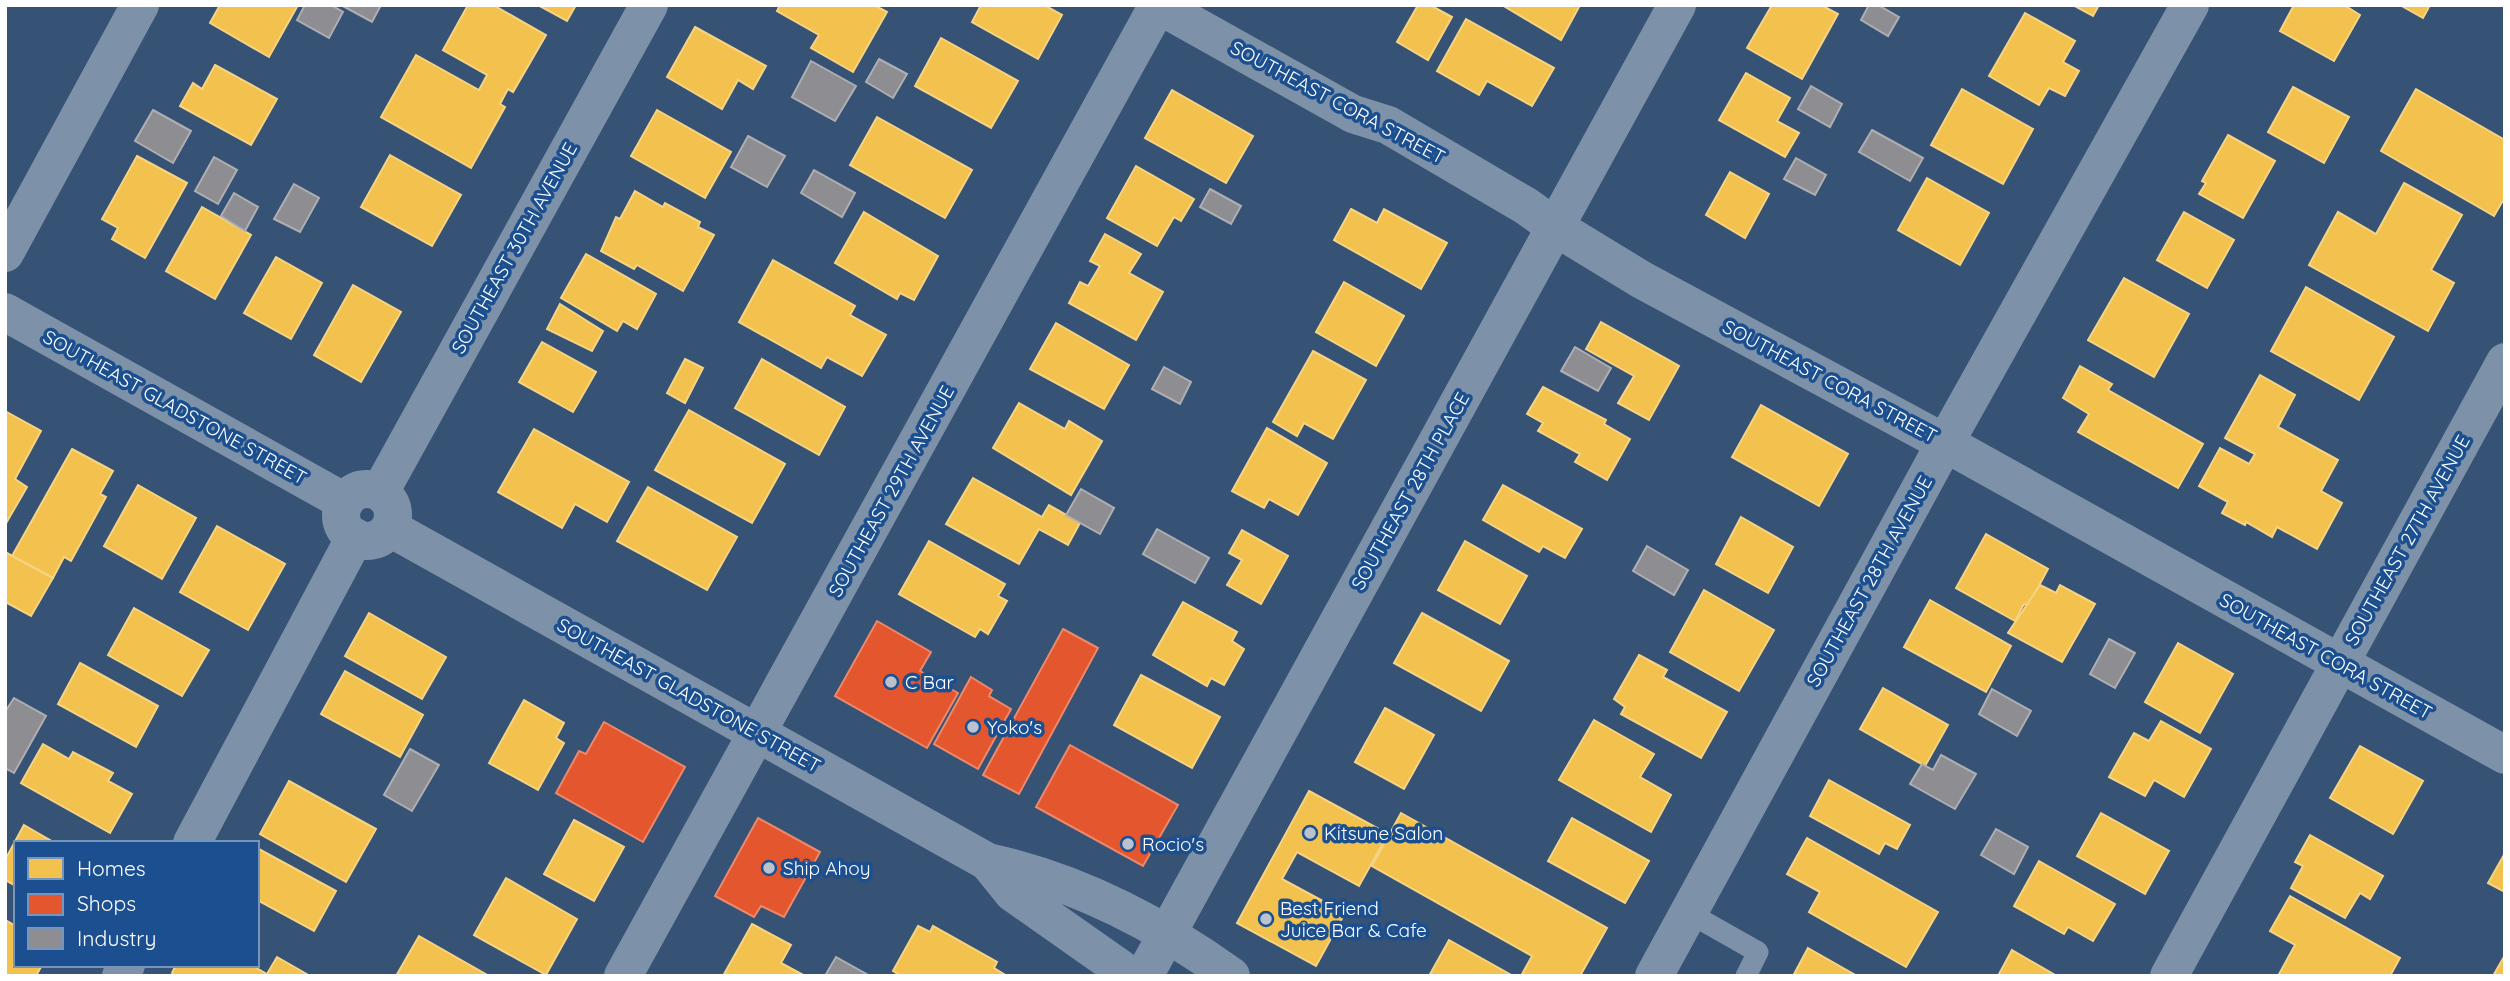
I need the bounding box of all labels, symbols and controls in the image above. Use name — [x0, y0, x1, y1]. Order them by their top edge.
street label: SOUTHEAST CORA STREET — [1227, 35, 1449, 169]
street label: SOUTHEAST 30TH AVENUE — [446, 138, 582, 358]
street label: SOUTHEAST CORA STREET — [1719, 314, 1941, 448]
street label: SOUTHEAST GLADSTONE STREET — [39, 324, 311, 490]
street label: SOUTHEAST 29TH AVENUE — [823, 381, 959, 601]
street label: SOUTHEAST 28TH PLACE — [1346, 388, 1474, 594]
street label: SOUTHEAST 27TH AVENUE — [2339, 431, 2475, 649]
street label: SOUTHEAST 28TH AVENUE — [1801, 471, 1937, 691]
street label: SOUTHEAST CORA STREET — [2215, 587, 2437, 725]
street label: SOUTHEAST GLADSTONE STREET — [553, 612, 825, 778]
place label: C Bar — [905, 670, 954, 694]
marker: C Bar — [883, 674, 899, 690]
place label: Yoko's — [987, 715, 1042, 739]
marker: Yoko's — [965, 719, 981, 735]
place label: Kitsune Salon — [1324, 821, 1443, 845]
marker: Kitsune Salon — [1302, 825, 1318, 841]
place label: Rocio's — [1142, 832, 1204, 856]
marker: Rocio's — [1120, 836, 1136, 852]
legend — [14, 841, 259, 967]
text: Homes — [77, 855, 146, 881]
place label: Ship Ahoy — [783, 856, 871, 880]
marker: Ship Ahoy — [761, 860, 777, 876]
text: Shops — [77, 890, 136, 916]
place label: Best Friend Juice Bar & Cafe — [1280, 896, 1427, 942]
marker: Best Friend Juice Bar & Cafe — [1258, 911, 1274, 927]
text: Industry — [77, 925, 156, 951]

